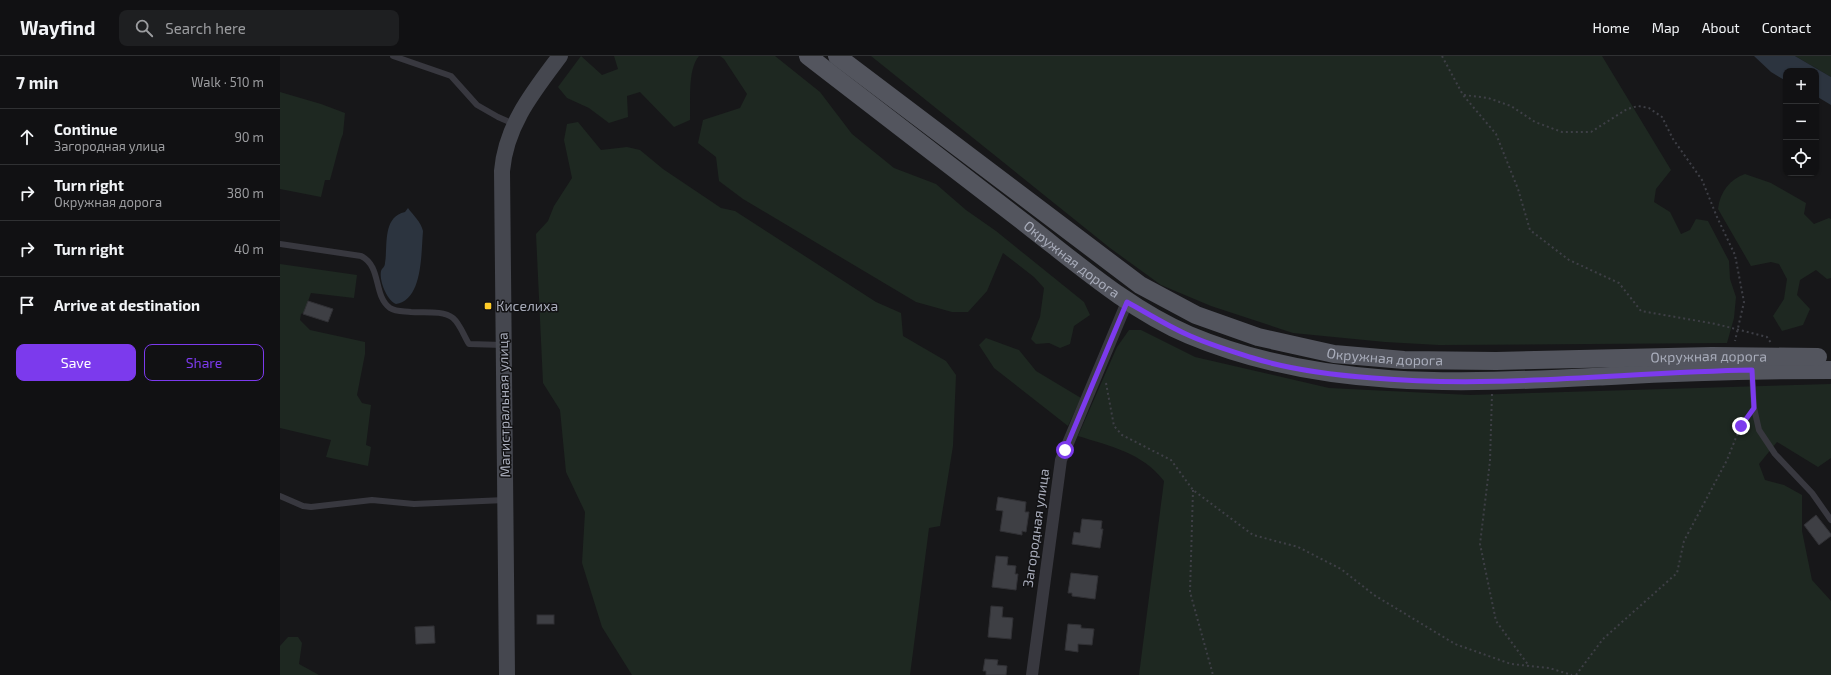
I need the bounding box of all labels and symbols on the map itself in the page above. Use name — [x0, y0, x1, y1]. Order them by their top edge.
street label: Окружная дорога — [1021, 217, 1123, 301]
place label: Киселиха — [496, 297, 558, 314]
marker: Киселиха — [483, 301, 493, 311]
street label: Магистральная улица — [494, 332, 513, 478]
street label: Окружная дорога — [1325, 344, 1443, 368]
street label: Окружная дорога — [1650, 347, 1767, 365]
route end — [1732, 417, 1750, 435]
route start — [1056, 441, 1074, 459]
street label: Загородная улица — [1019, 467, 1052, 588]

